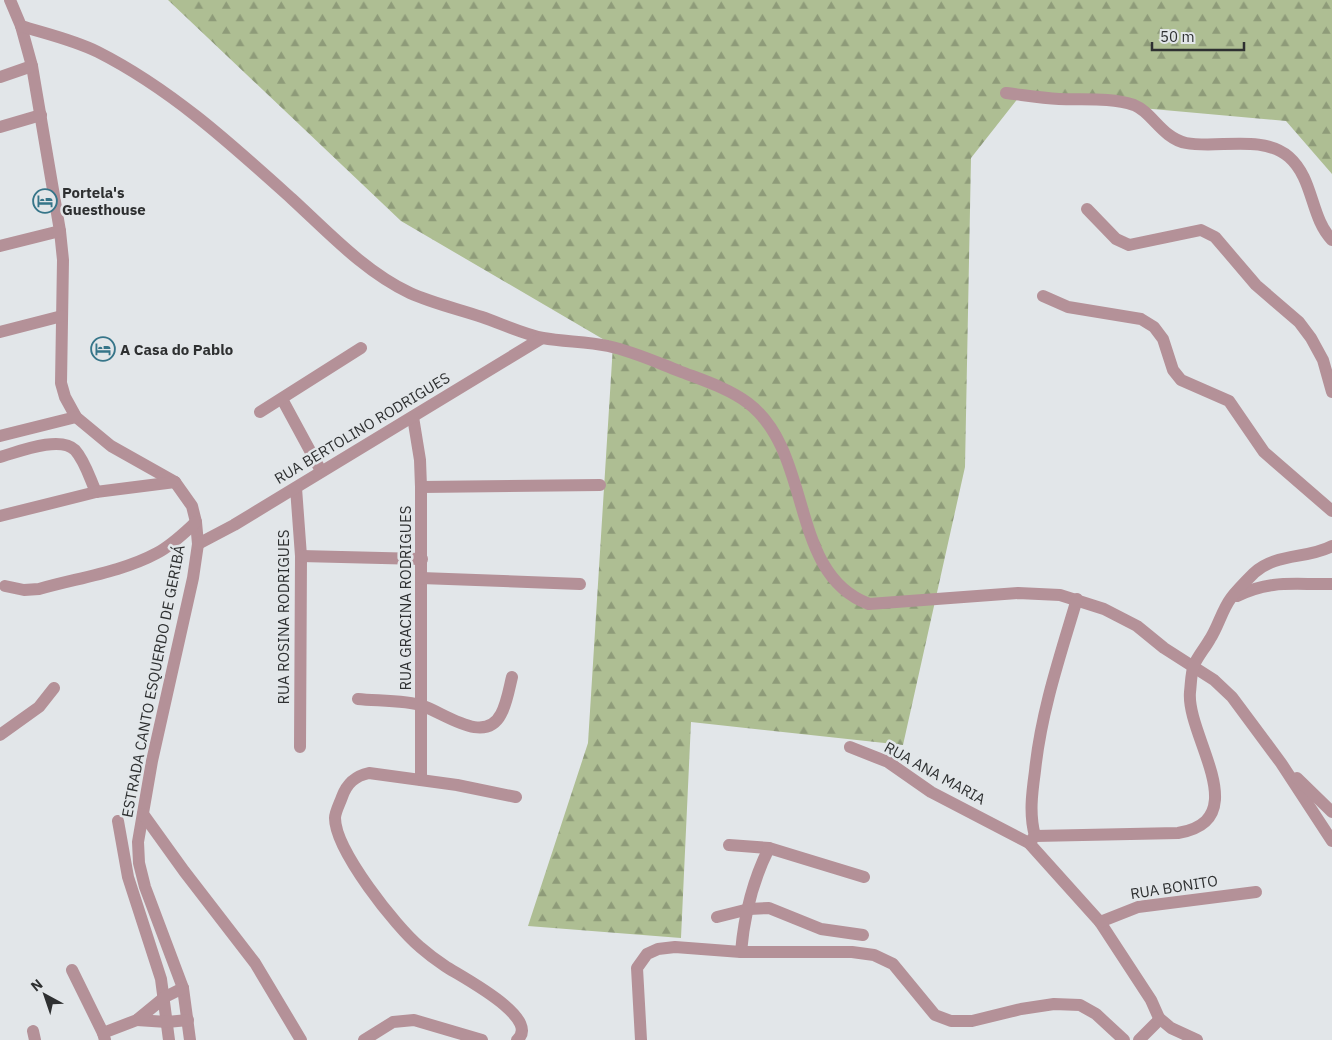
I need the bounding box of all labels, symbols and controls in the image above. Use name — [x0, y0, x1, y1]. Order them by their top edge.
scale bar — [1152, 20, 1244, 52]
text: 50 m — [1160, 27, 1195, 46]
place label: Portela's Guesthouse — [62, 183, 146, 219]
hotel icon: Portela's Guesthouse — [32, 188, 58, 214]
hotel icon: A Casa do Pablo — [90, 336, 116, 362]
place label: A Casa do Pablo — [120, 340, 233, 359]
street label: RUA BERTOLINO RODRIGUES — [271, 368, 453, 488]
street label: RUA GRACINA RODRIGUES — [396, 506, 415, 690]
street label: RUA ROSINA RODRIGUES — [274, 530, 293, 704]
street label: ESTRADA CANTO ESQUERDO DE GERIBÁ — [117, 543, 189, 819]
street label: RUA ANA MARIA — [881, 737, 989, 809]
street label: RUA BONITO — [1129, 871, 1219, 903]
north arrow — [20, 970, 70, 1020]
text: N — [27, 975, 46, 995]

